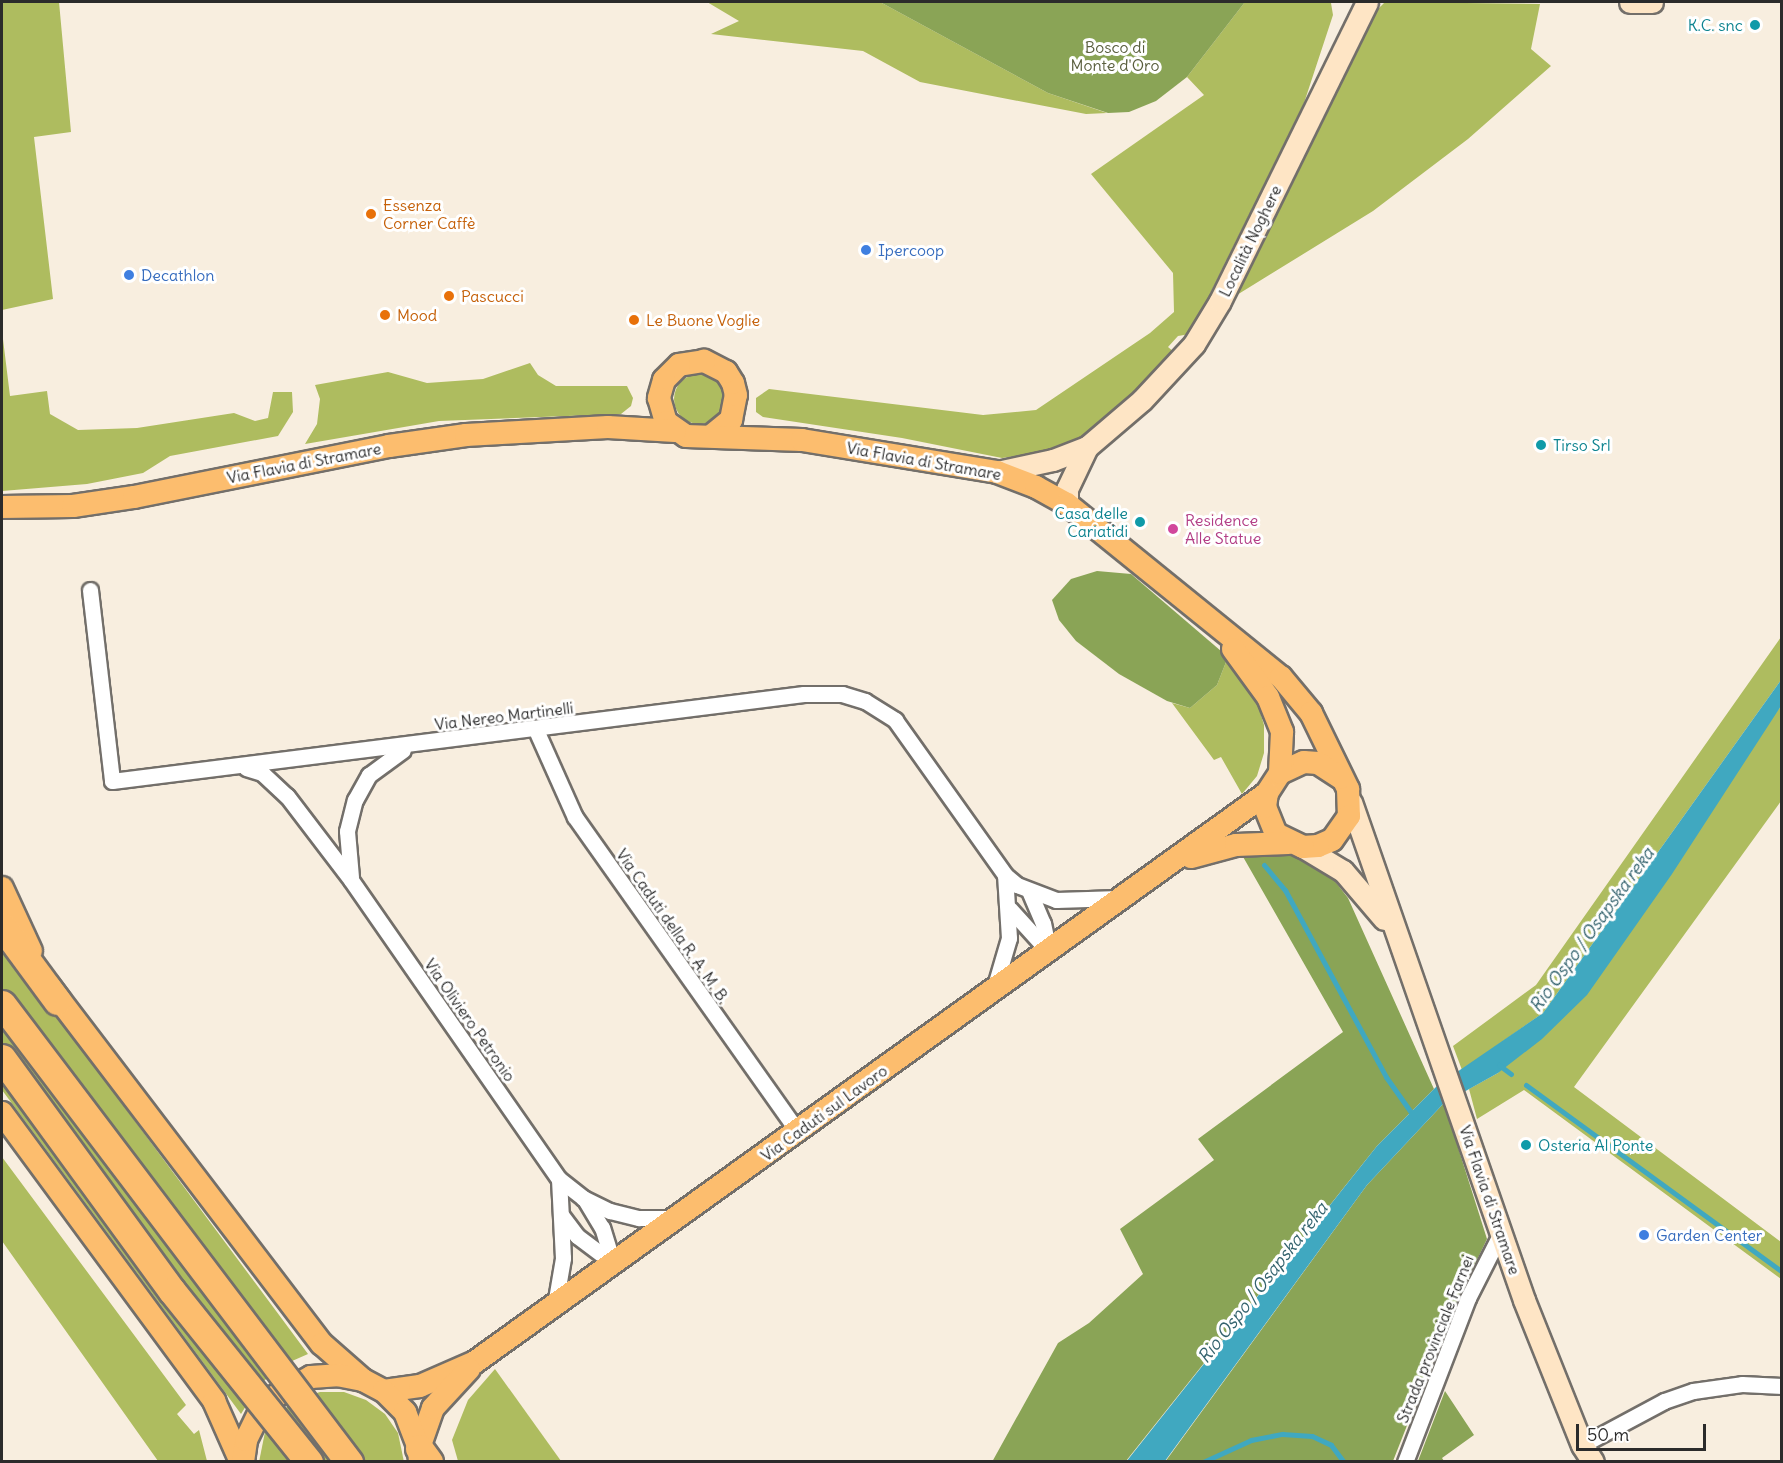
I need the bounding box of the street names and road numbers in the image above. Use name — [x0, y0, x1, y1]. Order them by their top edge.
street label: Località Noghere — [1215, 182, 1285, 300]
street label: Via Flavia di Stramare — [845, 438, 1003, 484]
street label: Via Flavia di Stramare — [225, 439, 383, 487]
street label: Via Nereo Martinelli — [434, 698, 574, 734]
street label: Via Caduti della R. A. M. B. — [612, 845, 734, 1007]
street label: Via Oliviero Petronio — [420, 955, 520, 1085]
street label: Via Caduti sul Lavoro — [757, 1061, 891, 1165]
street label: Via Flavia di Stramare — [1455, 1123, 1525, 1277]
street label: Strada provinciale Farnei — [1393, 1252, 1477, 1426]

